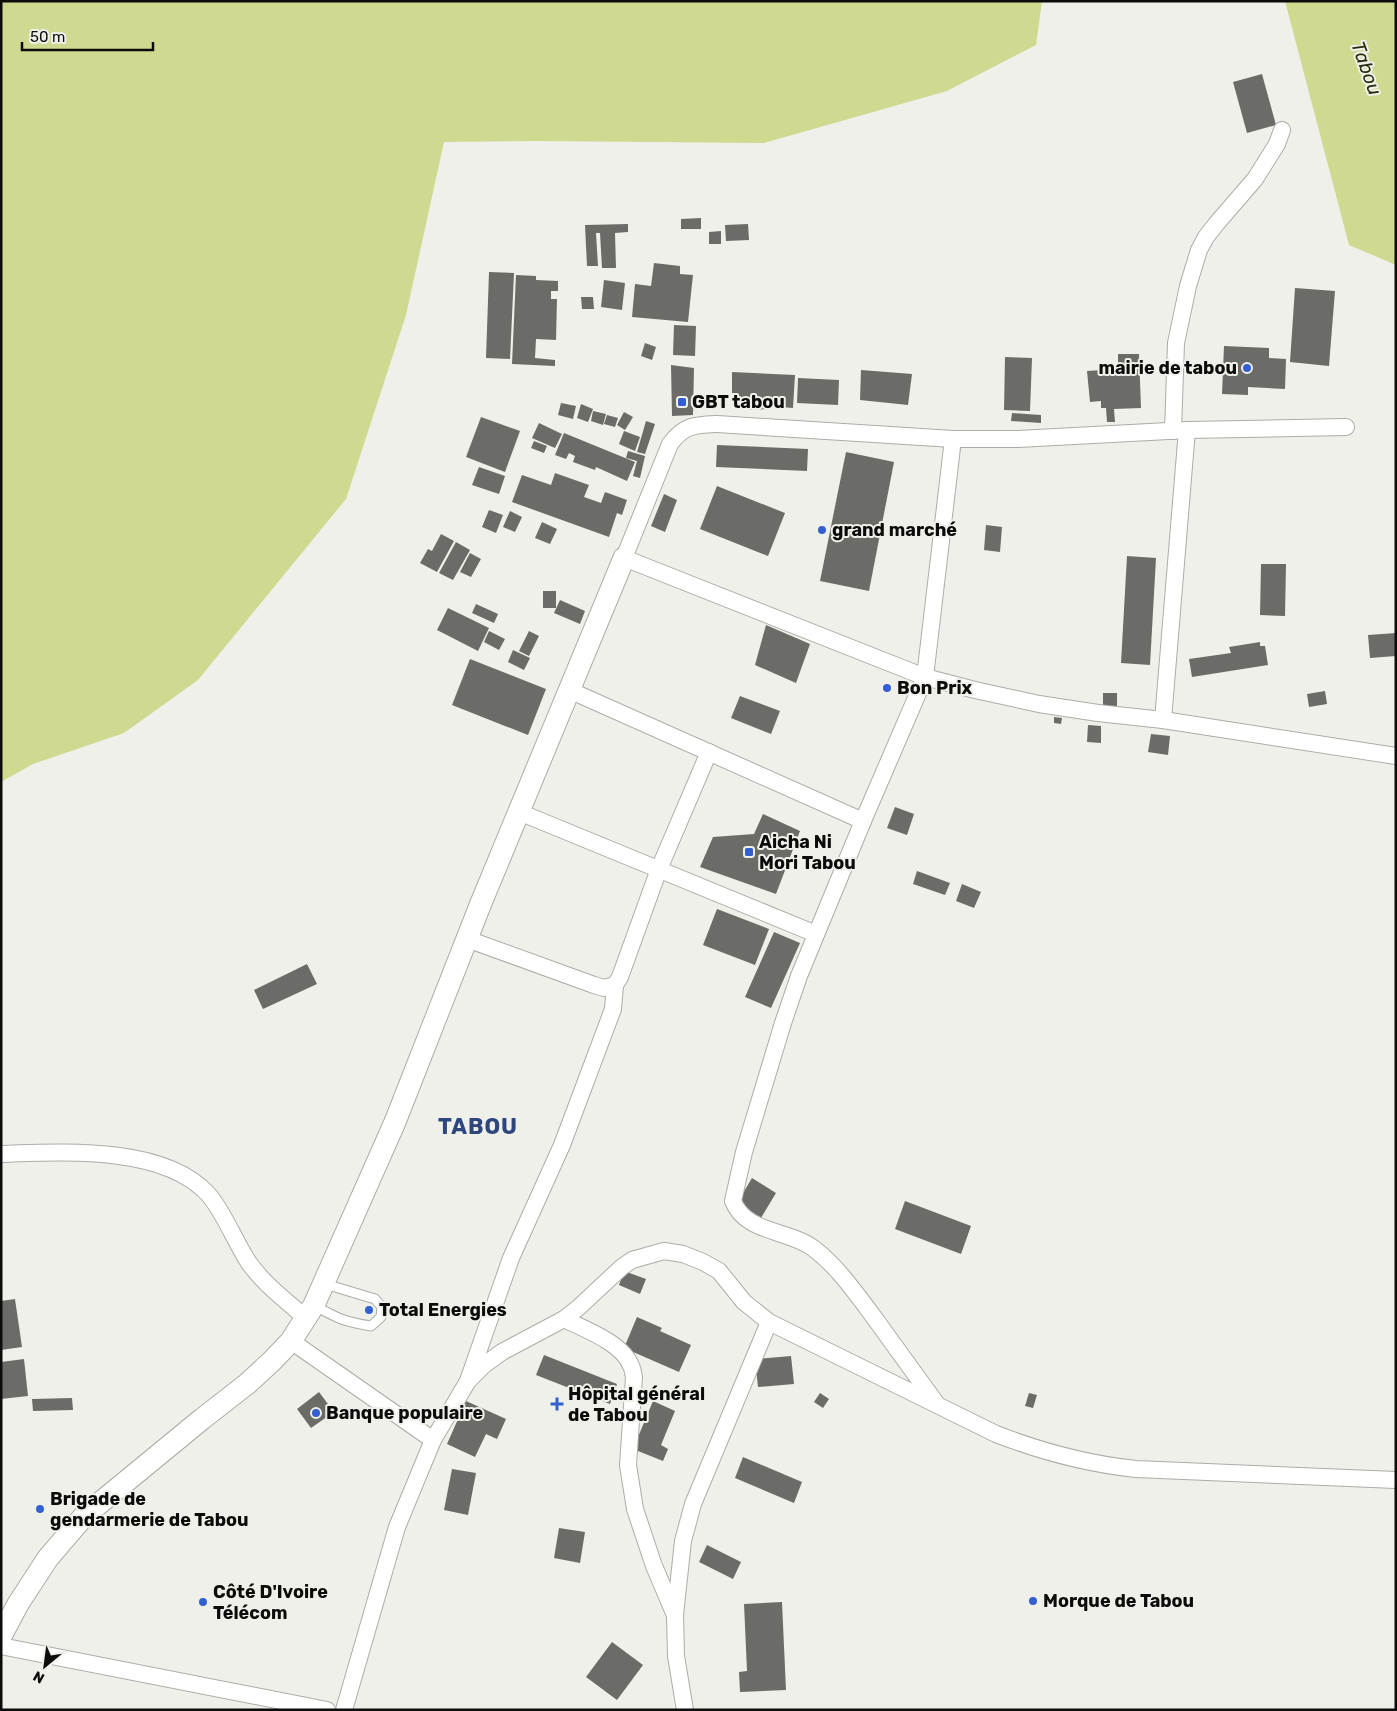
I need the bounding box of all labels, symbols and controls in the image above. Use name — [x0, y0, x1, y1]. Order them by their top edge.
scale bar — [22, 20, 154, 52]
text: 50 m — [30, 28, 65, 46]
water label: Tabou — [1346, 38, 1387, 98]
place label: mairie de tabou — [1098, 357, 1237, 379]
marker: mairie de tabou — [1241, 362, 1253, 374]
place label: GBT tabou — [692, 391, 785, 413]
marker: GBT tabou — [676, 396, 688, 408]
place label: grand marché — [832, 519, 957, 541]
marker: grand marché — [816, 524, 828, 536]
place label: Bon Prix — [897, 677, 973, 699]
marker: Bon Prix — [881, 682, 893, 694]
place label: Aicha Ni Mori Tabou — [759, 831, 856, 874]
marker: Aicha Ni Mori Tabou — [743, 846, 755, 858]
district label: TABOU — [438, 1113, 518, 1140]
place label: Total Energies — [379, 1299, 507, 1321]
marker: Total Energies — [363, 1304, 375, 1316]
place label: Hôpital général de Tabou — [568, 1383, 705, 1426]
marker: Hôpital général de Tabou — [550, 1397, 564, 1411]
place label: Banque populaire — [326, 1402, 484, 1424]
marker: Banque populaire — [310, 1407, 322, 1419]
place label: Brigade de gendarmerie de Tabou — [50, 1488, 249, 1531]
marker: Brigade de gendarmerie de Tabou — [34, 1503, 46, 1515]
place label: Côté D'Ivoire Télécom — [213, 1581, 328, 1624]
place label: Morque de Tabou — [1043, 1590, 1194, 1612]
marker: Morque de Tabou — [1027, 1595, 1039, 1607]
marker: Côté D'Ivoire Télécom — [197, 1596, 209, 1608]
north arrow — [20, 1641, 70, 1691]
text: N — [30, 1667, 47, 1687]

